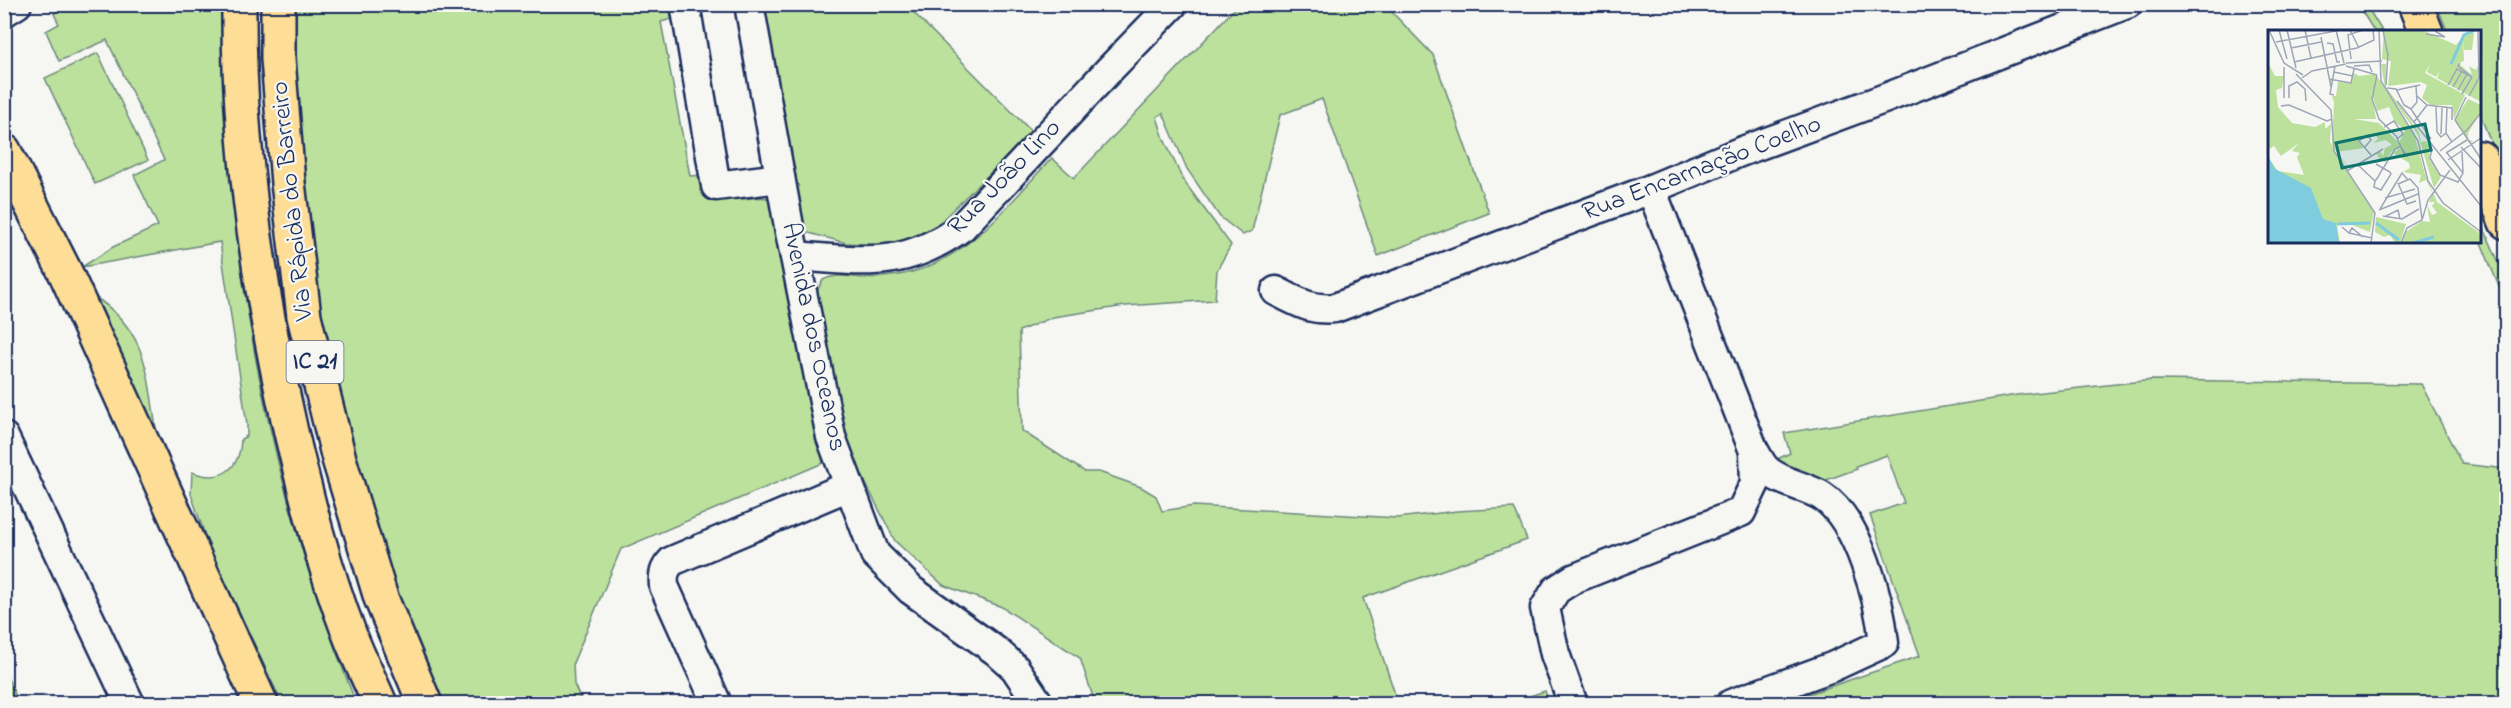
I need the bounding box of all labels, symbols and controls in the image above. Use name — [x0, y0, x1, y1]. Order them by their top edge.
inset map — [2268, 30, 2481, 243]
street label: Via Rápida do Barreiro — [262, 79, 325, 324]
street label: Rua Encarnação Coelho — [1577, 106, 1827, 232]
street label: Rua João Lino — [939, 111, 1071, 245]
street label: Avenida dos Oceanos — [770, 219, 856, 455]
road number: IC 21 — [286, 341, 344, 383]

